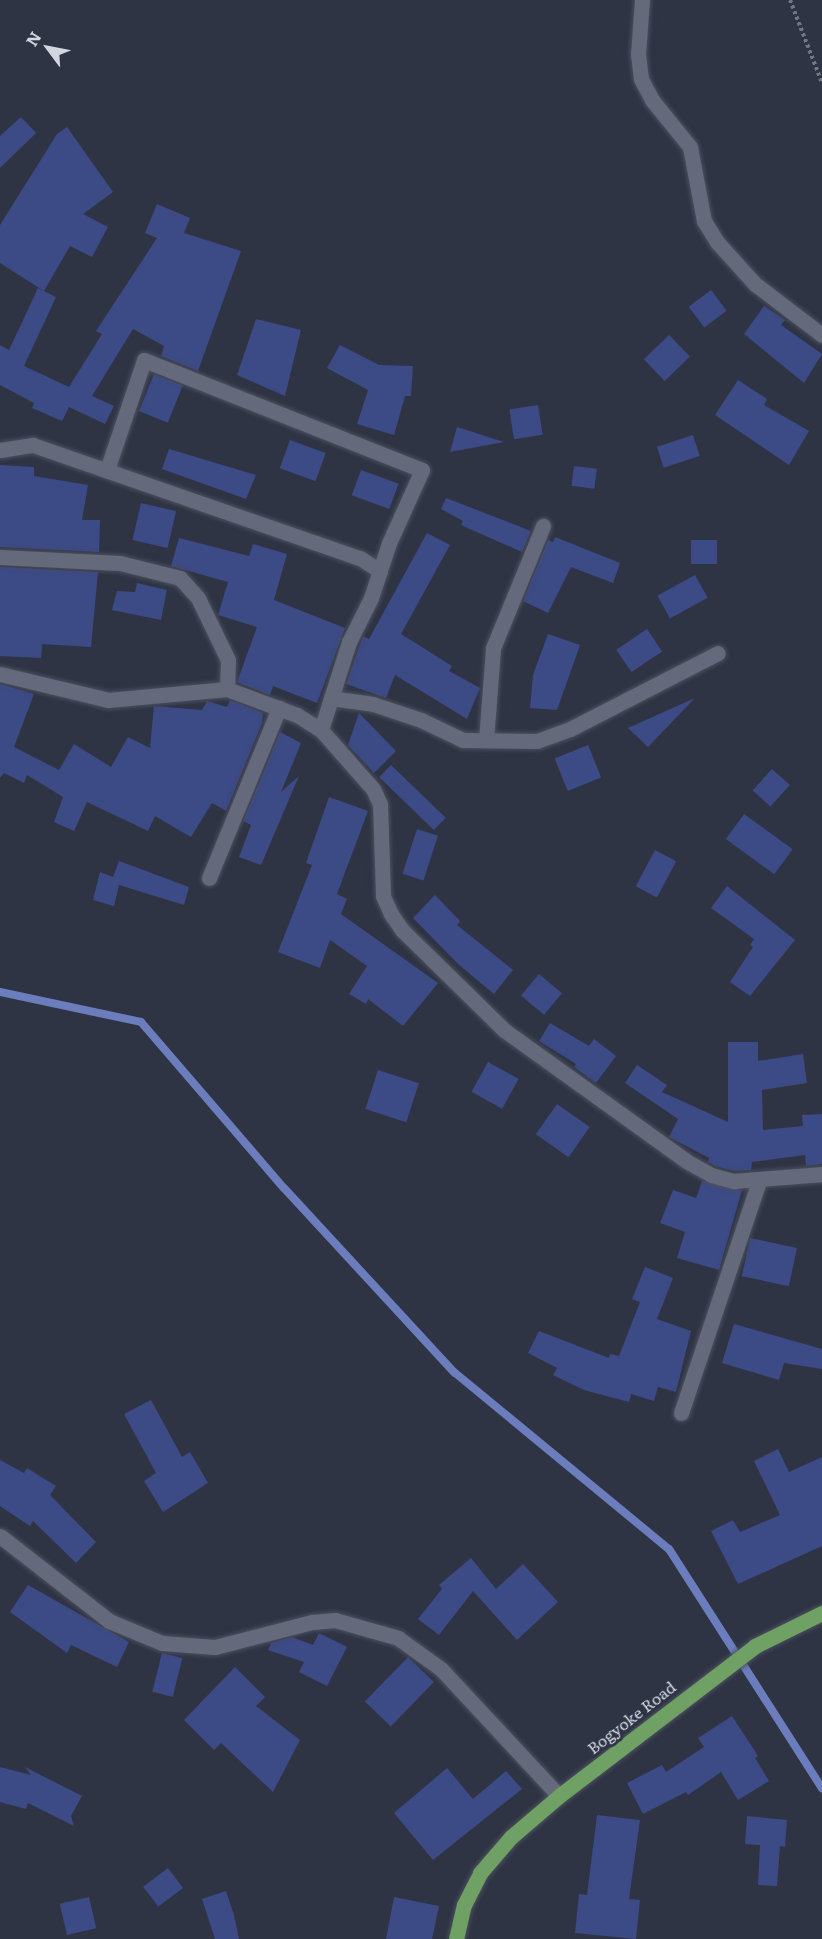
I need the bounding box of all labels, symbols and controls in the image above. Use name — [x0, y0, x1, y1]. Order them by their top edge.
north arrow — [18, 18, 78, 78]
text: N — [19, 26, 46, 51]
street label: Bogyoke Road — [583, 1677, 679, 1757]

